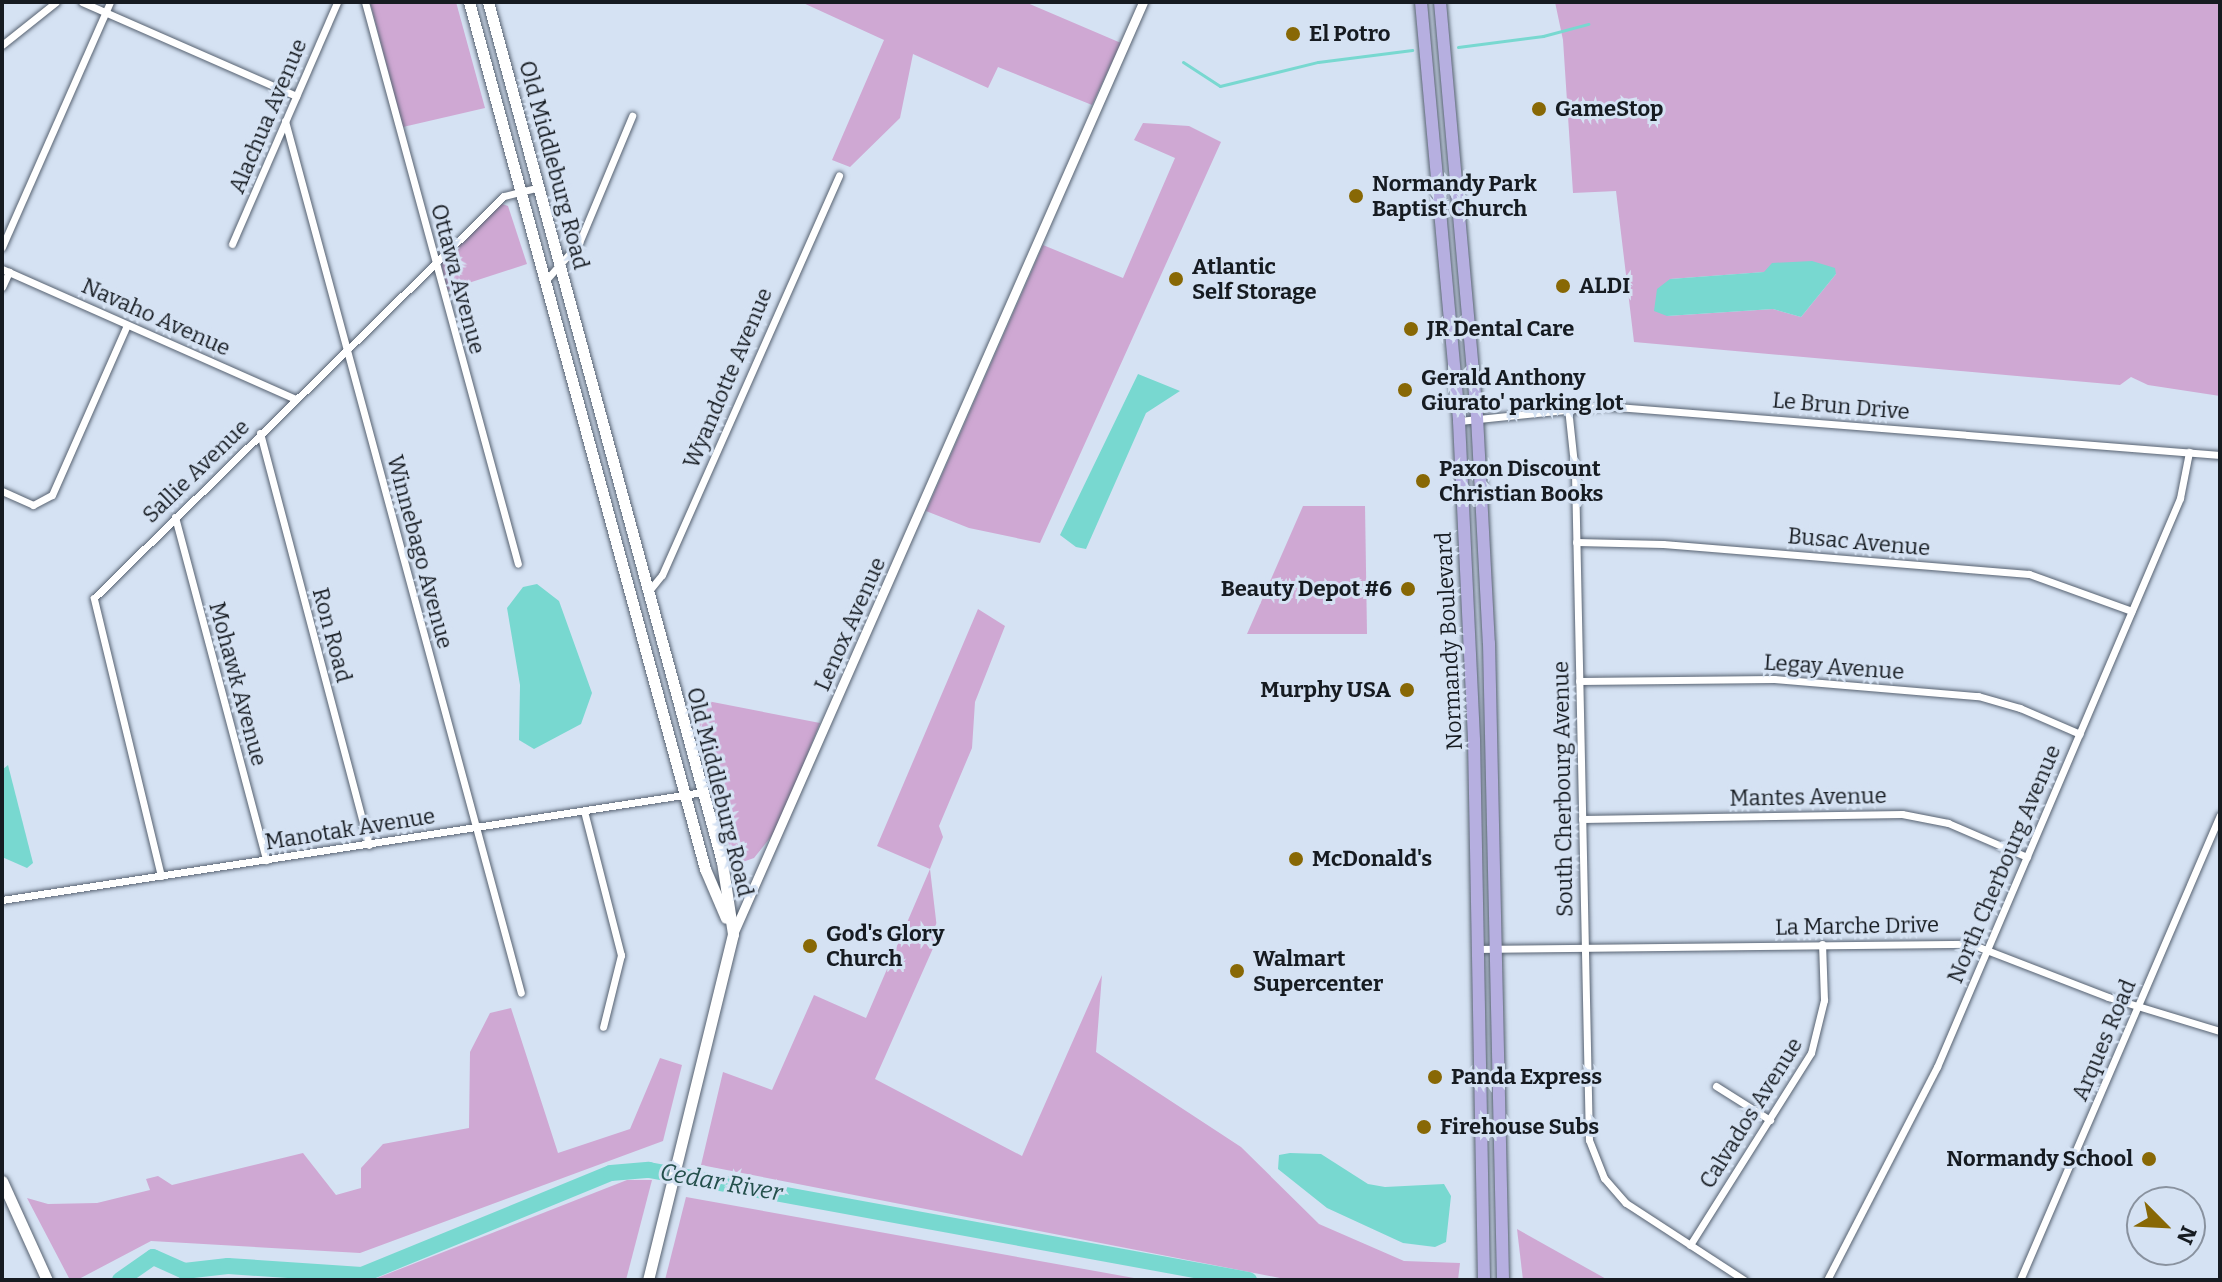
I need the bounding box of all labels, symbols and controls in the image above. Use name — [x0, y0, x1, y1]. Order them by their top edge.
place label: El Potro — [1309, 21, 1390, 47]
marker: El Potro — [1284, 25, 1302, 43]
street label: Alachua Avenue — [224, 35, 312, 197]
street label: Old Middleburg Road — [513, 58, 595, 272]
place label: GameStop — [1555, 96, 1663, 122]
marker: GameStop — [1530, 100, 1548, 118]
place label: Normandy Park Baptist Church — [1372, 170, 1537, 222]
marker: Normandy Park Baptist Church — [1347, 187, 1365, 205]
street label: Ottawa Avenue — [425, 201, 491, 357]
place label: Atlantic Self Storage — [1192, 253, 1317, 304]
marker: Atlantic Self Storage — [1167, 270, 1185, 288]
street label: Navaho Avenue — [78, 272, 234, 362]
place label: ALDI — [1579, 273, 1630, 299]
marker: ALDI — [1554, 277, 1572, 295]
street label: Wyandotte Avenue — [678, 284, 778, 472]
place label: JR Dental Care — [1427, 316, 1574, 342]
marker: JR Dental Care — [1402, 320, 1420, 338]
place label: Gerald Anthony Giurato' parking lot — [1421, 364, 1624, 416]
marker: Gerald Anthony Giurato' parking lot — [1396, 381, 1414, 399]
street label: Le Brun Drive — [1771, 387, 1911, 425]
street label: Sallie Avenue — [137, 414, 255, 528]
street label: Winnebago Avenue — [381, 452, 459, 652]
place label: Paxon Discount Christian Books — [1439, 455, 1603, 506]
marker: Paxon Discount Christian Books — [1414, 472, 1432, 490]
street label: Busac Avenue — [1787, 523, 1931, 561]
street label: Normandy Boulevard — [1430, 531, 1468, 751]
street label: Lenox Avenue — [809, 553, 891, 695]
place label: Beauty Depot #6 — [1221, 576, 1392, 602]
marker: Beauty Depot #6 — [1399, 580, 1417, 598]
street label: Ron Road — [307, 585, 357, 685]
street label: Mohawk Avenue — [203, 599, 273, 769]
street label: Legay Avenue — [1763, 649, 1905, 685]
street label: South Cherbourg Avenue — [1548, 661, 1578, 917]
place label: Murphy USA — [1260, 677, 1391, 703]
marker: Murphy USA — [1398, 681, 1416, 699]
street label: Old Middleburg Road — [681, 685, 759, 899]
street label: North Cherbourg Avenue — [1942, 741, 2066, 987]
street label: Mantes Avenue — [1729, 782, 1887, 812]
street label: Manotak Avenue — [263, 803, 437, 855]
place label: McDonald's — [1312, 846, 1432, 872]
marker: McDonald's — [1287, 850, 1305, 868]
street label: La Marche Drive — [1775, 911, 1939, 941]
place label: God's Glory Church — [826, 920, 945, 972]
marker: God's Glory Church — [801, 937, 819, 955]
place label: Walmart Supercenter — [1253, 945, 1383, 996]
marker: Walmart Supercenter — [1228, 962, 1246, 980]
street label: Arques Road — [2067, 975, 2141, 1105]
street label: Calvados Avenue — [1694, 1033, 1808, 1193]
place label: Panda Express — [1451, 1064, 1602, 1090]
marker: Panda Express — [1426, 1068, 1444, 1086]
place label: Firehouse Subs — [1440, 1114, 1599, 1140]
marker: Firehouse Subs — [1415, 1118, 1433, 1136]
place label: Normandy School — [1946, 1146, 2133, 1172]
marker: Normandy School — [2140, 1150, 2158, 1168]
water label: Cedar River — [658, 1158, 784, 1208]
north arrow — [2126, 1186, 2206, 1266]
text: N — [2171, 1222, 2202, 1248]

